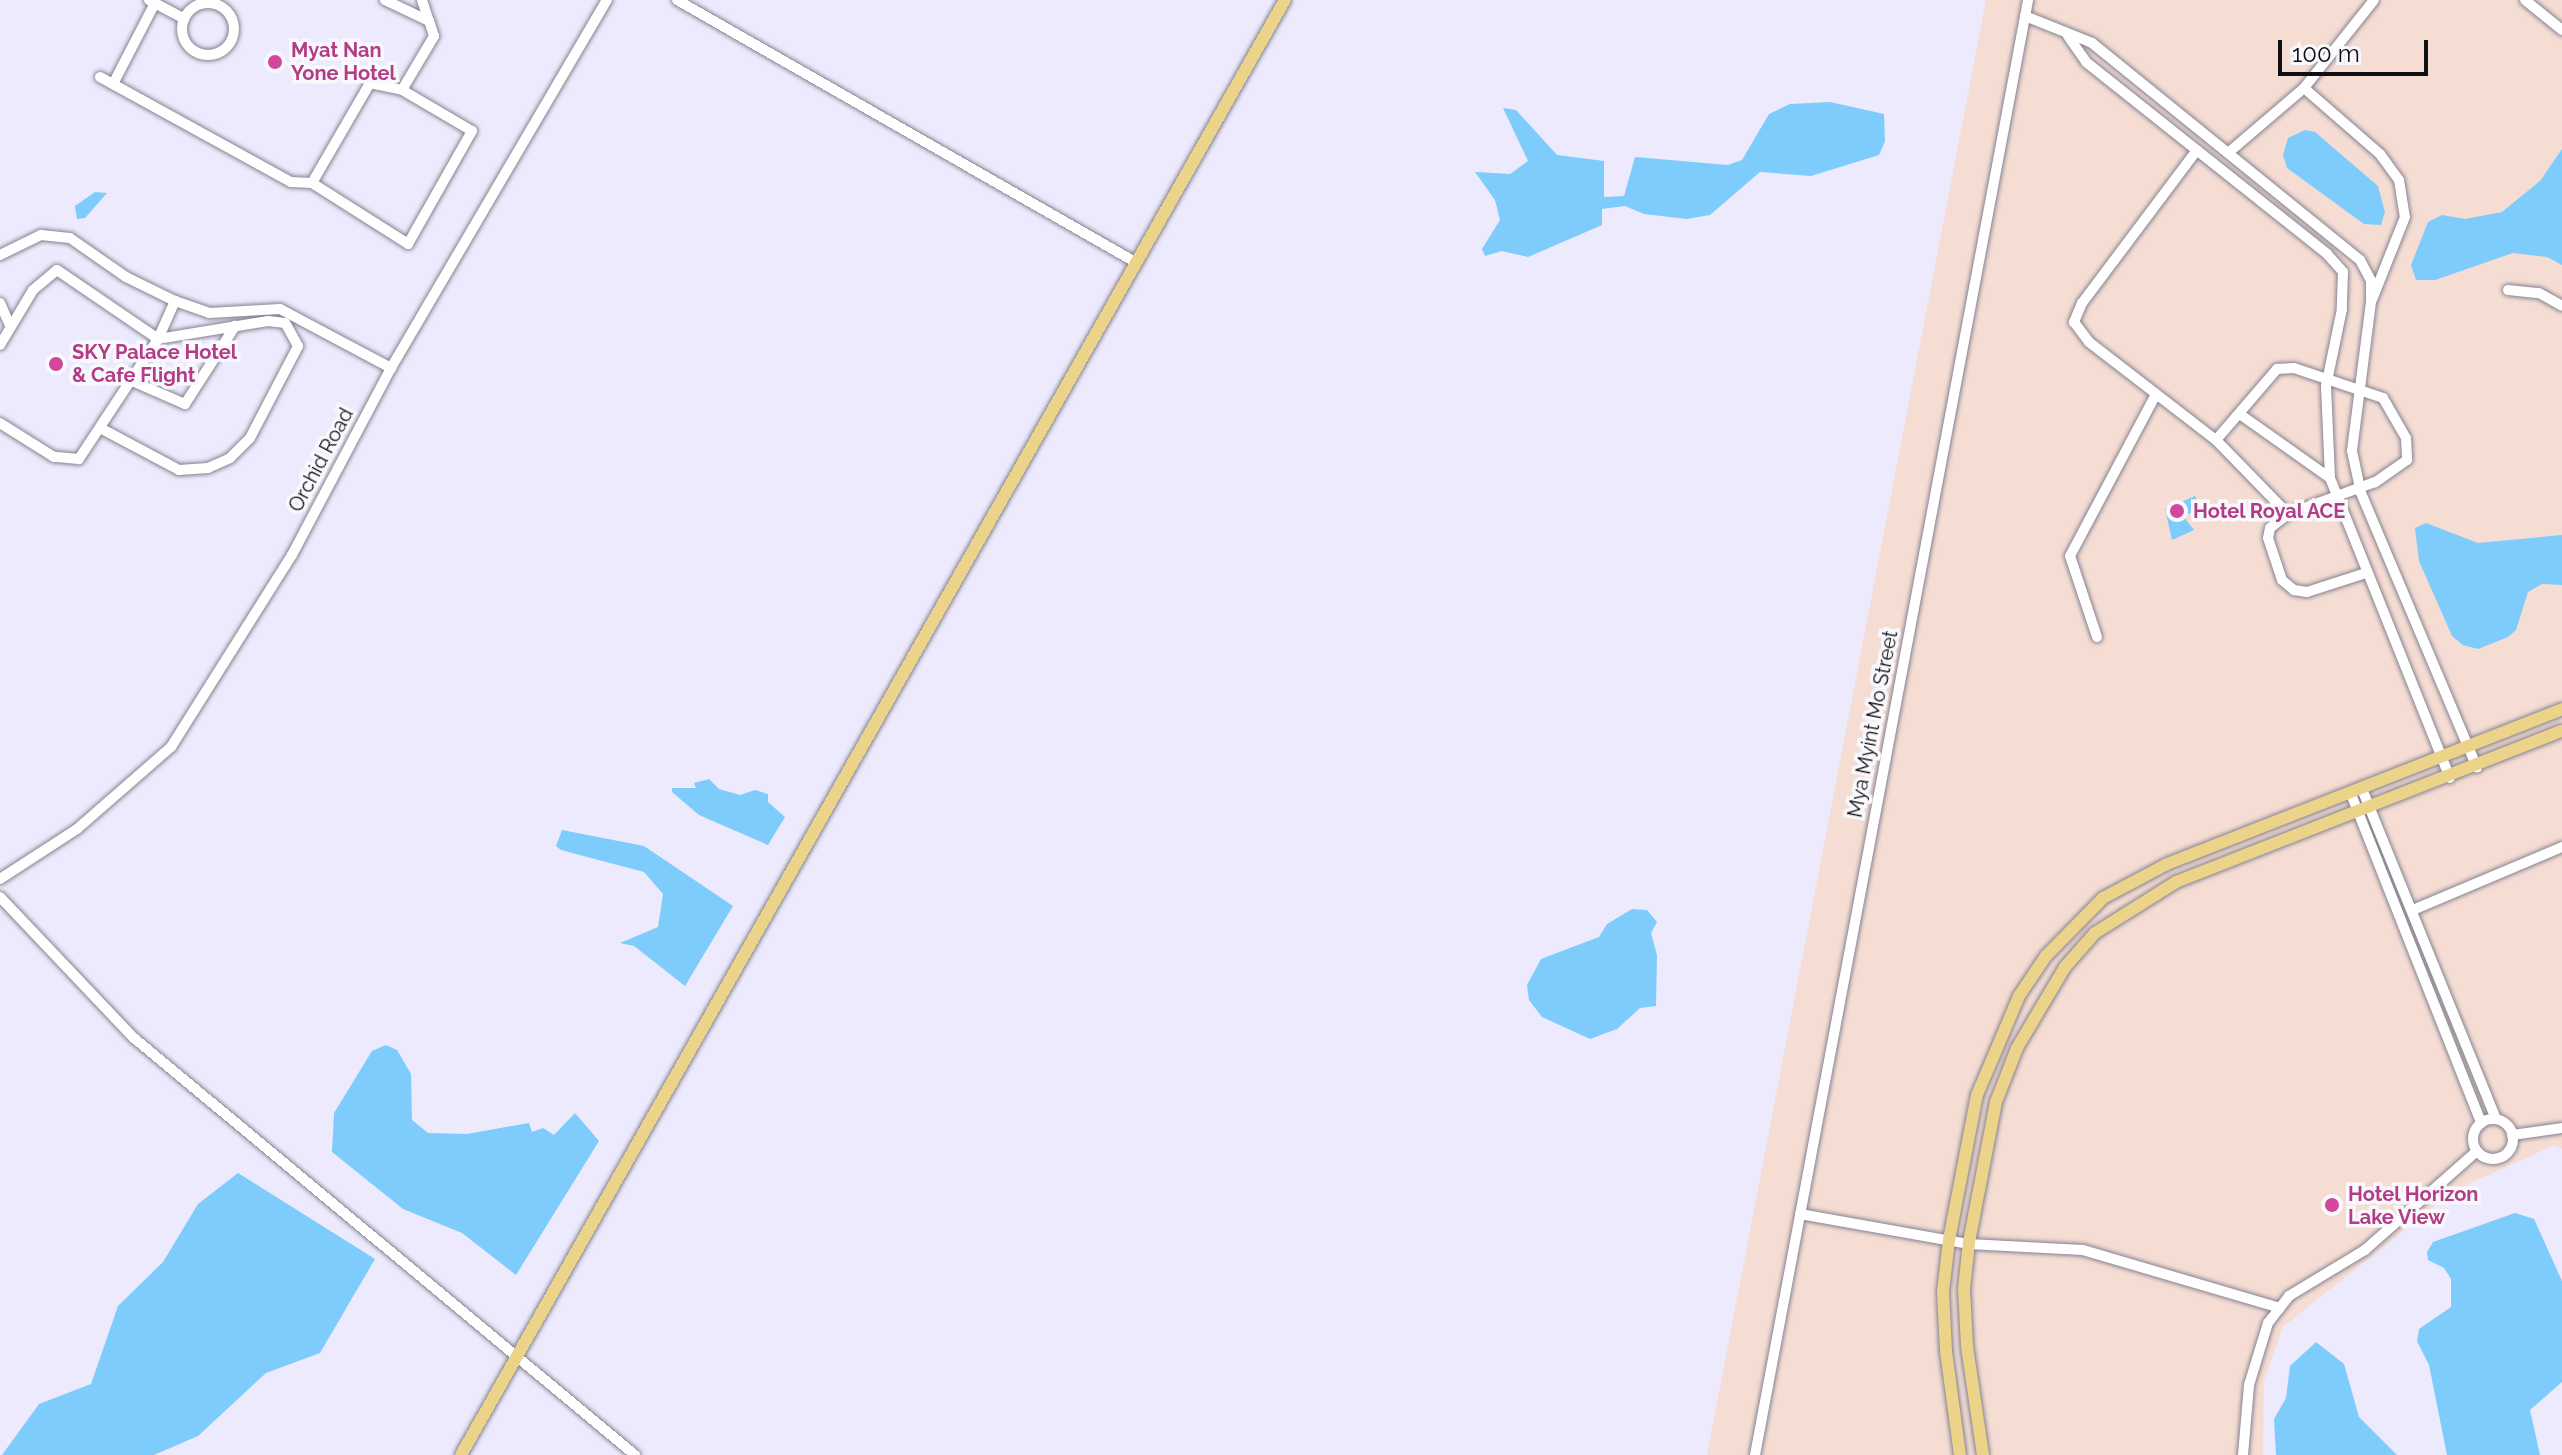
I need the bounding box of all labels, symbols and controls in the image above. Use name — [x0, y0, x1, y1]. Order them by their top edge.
scale bar — [2282, 24, 2432, 74]
place label: Myat Nan Yone Hotel — [291, 38, 396, 85]
text: 100 m — [2292, 39, 2360, 68]
marker: Myat Nan Yone Hotel — [266, 53, 284, 71]
place label: SKY Palace Hotel & Cafe Flight — [72, 340, 238, 387]
marker: SKY Palace Hotel & Cafe Flight — [47, 355, 65, 373]
street label: Orchid Road — [284, 404, 358, 516]
place label: Hotel Royal ACE — [2193, 499, 2347, 523]
marker: Hotel Royal ACE — [2168, 502, 2186, 520]
street label: Mya Myint Mo Street — [1843, 628, 1903, 820]
place label: Hotel Horizon Lake View — [2348, 1182, 2479, 1229]
marker: Hotel Horizon Lake View — [2323, 1196, 2341, 1214]

